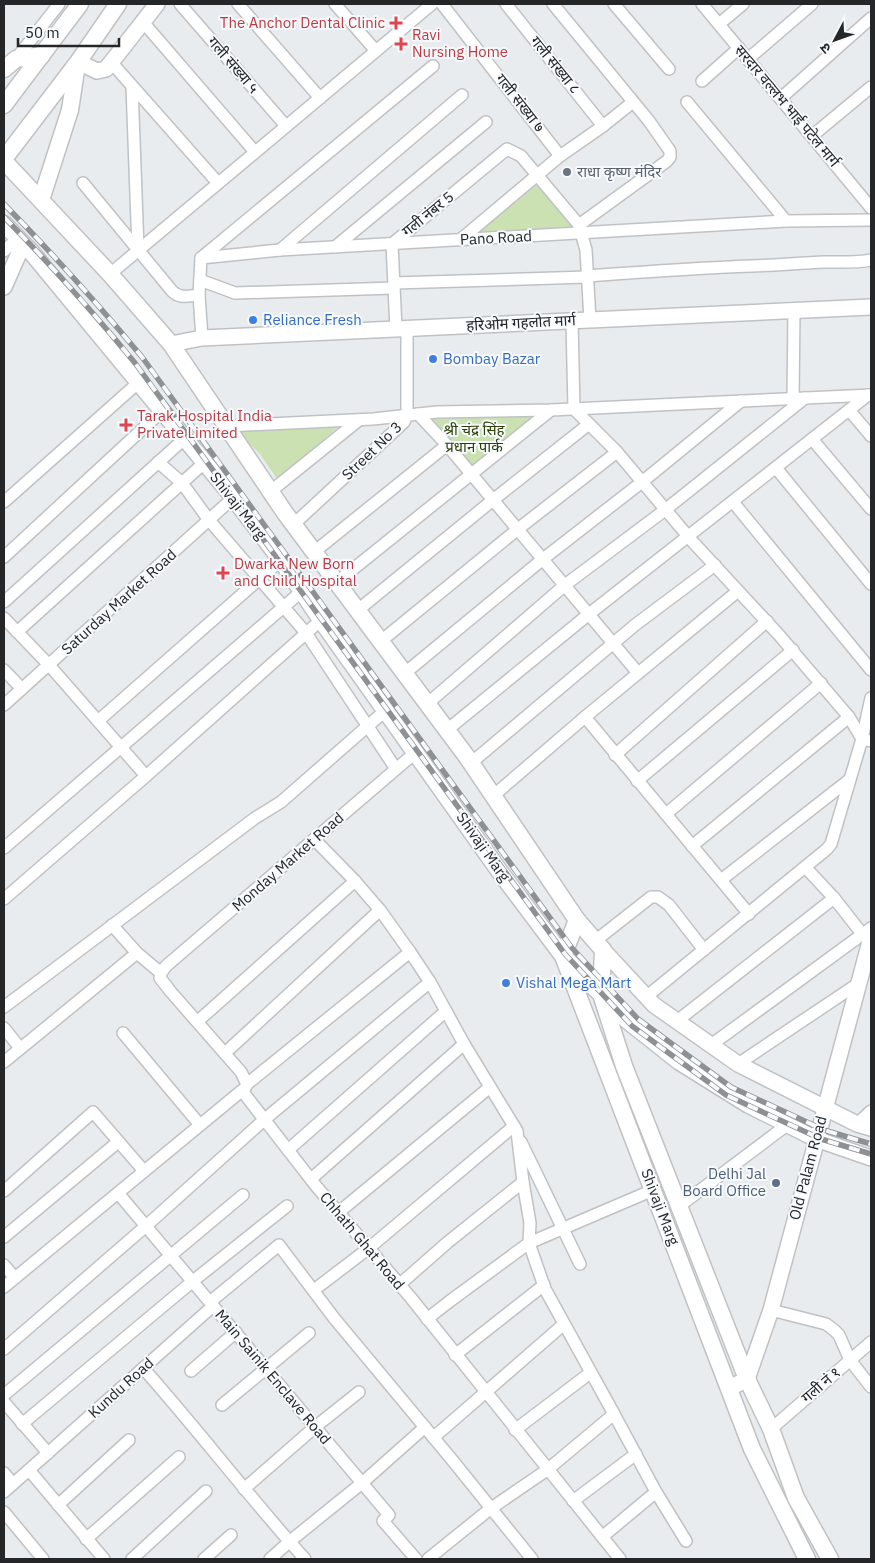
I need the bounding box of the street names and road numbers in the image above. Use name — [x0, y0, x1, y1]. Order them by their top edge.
street label: गली संख्या ५ — [204, 32, 263, 97]
street label: गली संख्या ८ — [526, 32, 584, 97]
street label: सरदार वल्लभ भाई पटेल मार्ग — [731, 41, 845, 171]
street label: गली संख्या ७ — [492, 70, 549, 136]
street label: गली नंबर 5 — [398, 187, 458, 240]
street label: Pano Road — [460, 226, 532, 249]
street label: हरिओम गहलोत मार्ग — [466, 310, 577, 335]
street label: Street No 3 — [338, 417, 406, 484]
street label: Shivaji Marg — [206, 468, 271, 543]
street label: Saturday Market Road — [57, 545, 180, 658]
street label: Monday Market Road — [228, 808, 347, 915]
street label: Shivaji Marg — [453, 808, 514, 885]
street label: Old Palam Road — [784, 1114, 831, 1222]
street label: Shivaji Marg — [637, 1166, 684, 1248]
street label: Chhath Ghat Road — [316, 1188, 409, 1293]
street label: Main Sainik Enclave Road — [211, 1305, 335, 1448]
street label: Kundu Road — [84, 1353, 157, 1422]
street label: गली नं १ — [797, 1362, 844, 1407]

